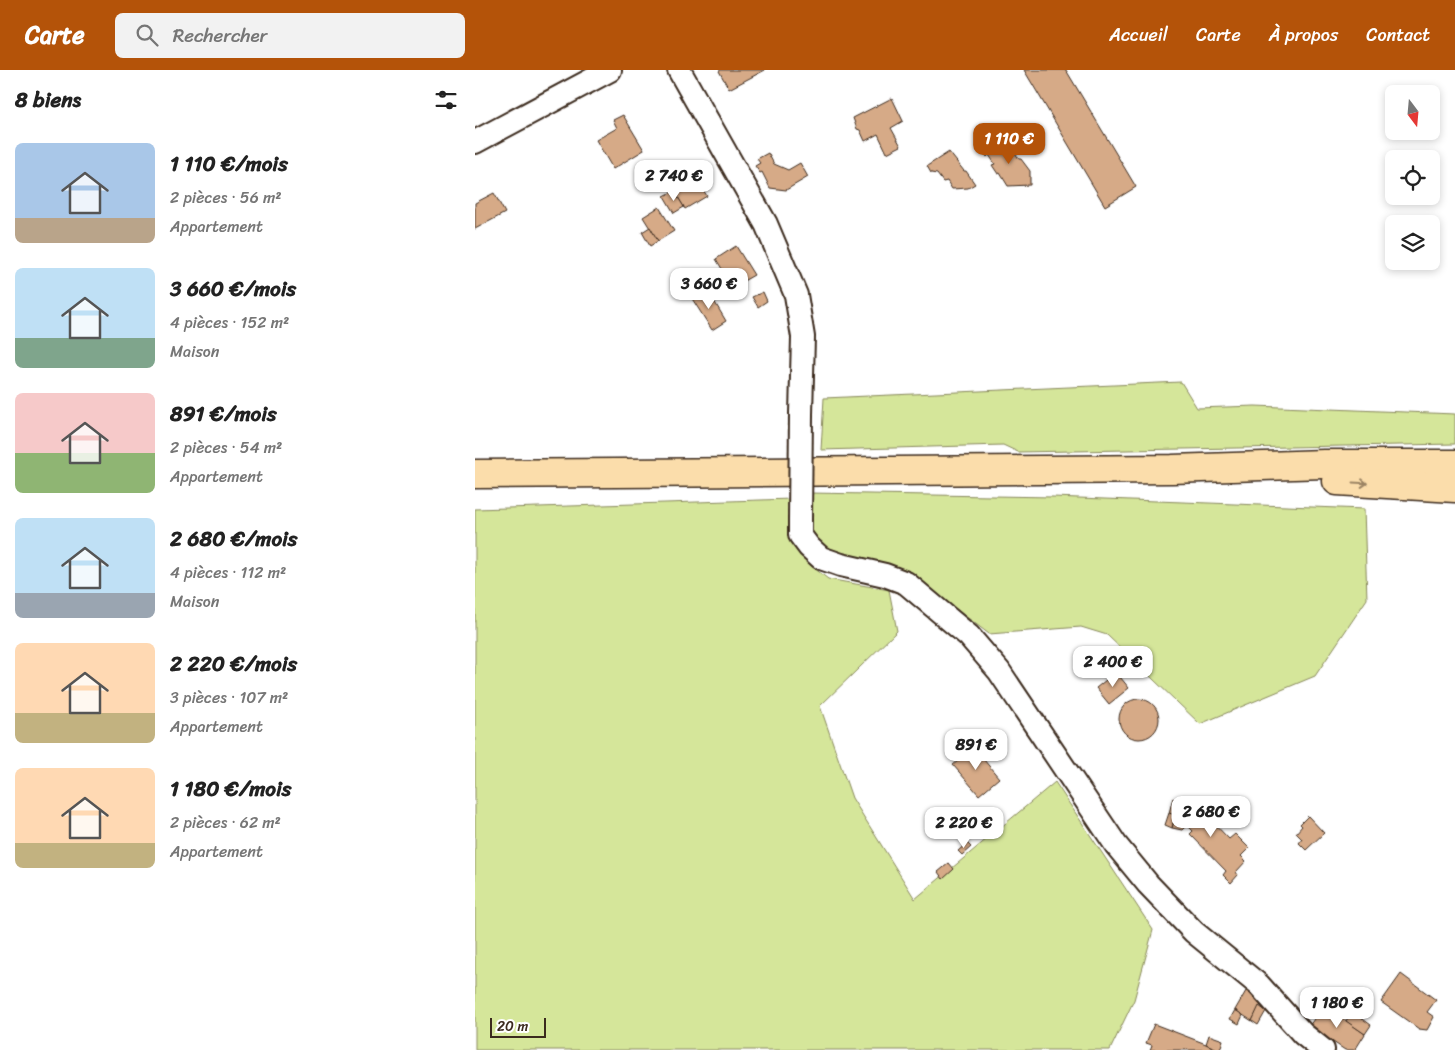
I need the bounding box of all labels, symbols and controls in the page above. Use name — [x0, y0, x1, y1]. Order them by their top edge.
search box — [115, 13, 465, 58]
text: Carte — [25, 14, 85, 56]
text: Rechercher — [173, 19, 267, 52]
text: Accueil — [1109, 19, 1168, 51]
text: Carte — [1196, 19, 1241, 51]
text: À propos — [1269, 19, 1338, 51]
text: Contact — [1366, 19, 1430, 51]
icon: search — [133, 21, 161, 49]
text: 8 biens — [15, 81, 81, 119]
north arrow — [1385, 85, 1440, 140]
map controls — [1385, 85, 1440, 270]
icon: filters — [432, 86, 460, 114]
pin: 1 110 € — [963, 122, 1055, 165]
text: 1 110 € — [984, 124, 1034, 153]
text: 1 110 €/mois — [170, 145, 288, 183]
button: locate — [1385, 150, 1440, 205]
pin: 2 740 € — [628, 160, 720, 202]
text: 2 740 € — [645, 161, 703, 190]
icon: home — [55, 163, 115, 223]
text: 2 pièces · 56 m² — [170, 183, 281, 212]
text: Appartement — [170, 212, 263, 241]
button: layers — [1385, 215, 1440, 270]
pin: 3 660 € — [663, 268, 755, 310]
text: 3 660 € — [681, 269, 737, 298]
text: 3 660 €/mois — [170, 270, 296, 308]
icon: home — [55, 288, 115, 348]
text: 4 pièces · 152 m² — [170, 308, 289, 337]
text: Maison — [170, 337, 219, 366]
text: 891 €/mois — [170, 395, 277, 433]
icon: home — [55, 413, 115, 473]
text: 2 pièces · 54 m² — [170, 433, 282, 462]
text: Appartement — [170, 462, 263, 491]
one-way arrow — [1351, 478, 1367, 487]
text: 2 680 €/mois — [170, 520, 298, 558]
icon: home — [55, 538, 115, 598]
text: 4 pièces · 112 m² — [170, 558, 286, 587]
text: Maison — [170, 587, 219, 616]
text: 2 220 €/mois — [170, 645, 297, 683]
pin: 2 400 € — [1067, 646, 1159, 688]
text: 2 400 € — [1084, 647, 1142, 676]
icon: home — [55, 663, 115, 723]
text: 3 pièces · 107 m² — [170, 683, 288, 712]
text: Appartement — [170, 712, 263, 741]
pin: 891 € — [941, 728, 1011, 771]
text: 891 € — [955, 730, 997, 759]
text: 1 180 €/mois — [170, 770, 292, 808]
icon: home — [55, 788, 115, 848]
pin: 2 680 € — [1165, 796, 1257, 838]
text: 2 680 € — [1182, 797, 1240, 826]
pin: 2 220 € — [918, 806, 1010, 849]
text: 2 pièces · 62 m² — [170, 808, 281, 837]
text: 2 220 € — [936, 808, 992, 837]
text: Appartement — [170, 837, 263, 866]
pin: 1 180 € — [1291, 986, 1383, 1029]
text: 1 180 € — [1311, 988, 1363, 1017]
text: 20 m — [497, 1014, 528, 1039]
scale bar — [490, 1015, 546, 1038]

